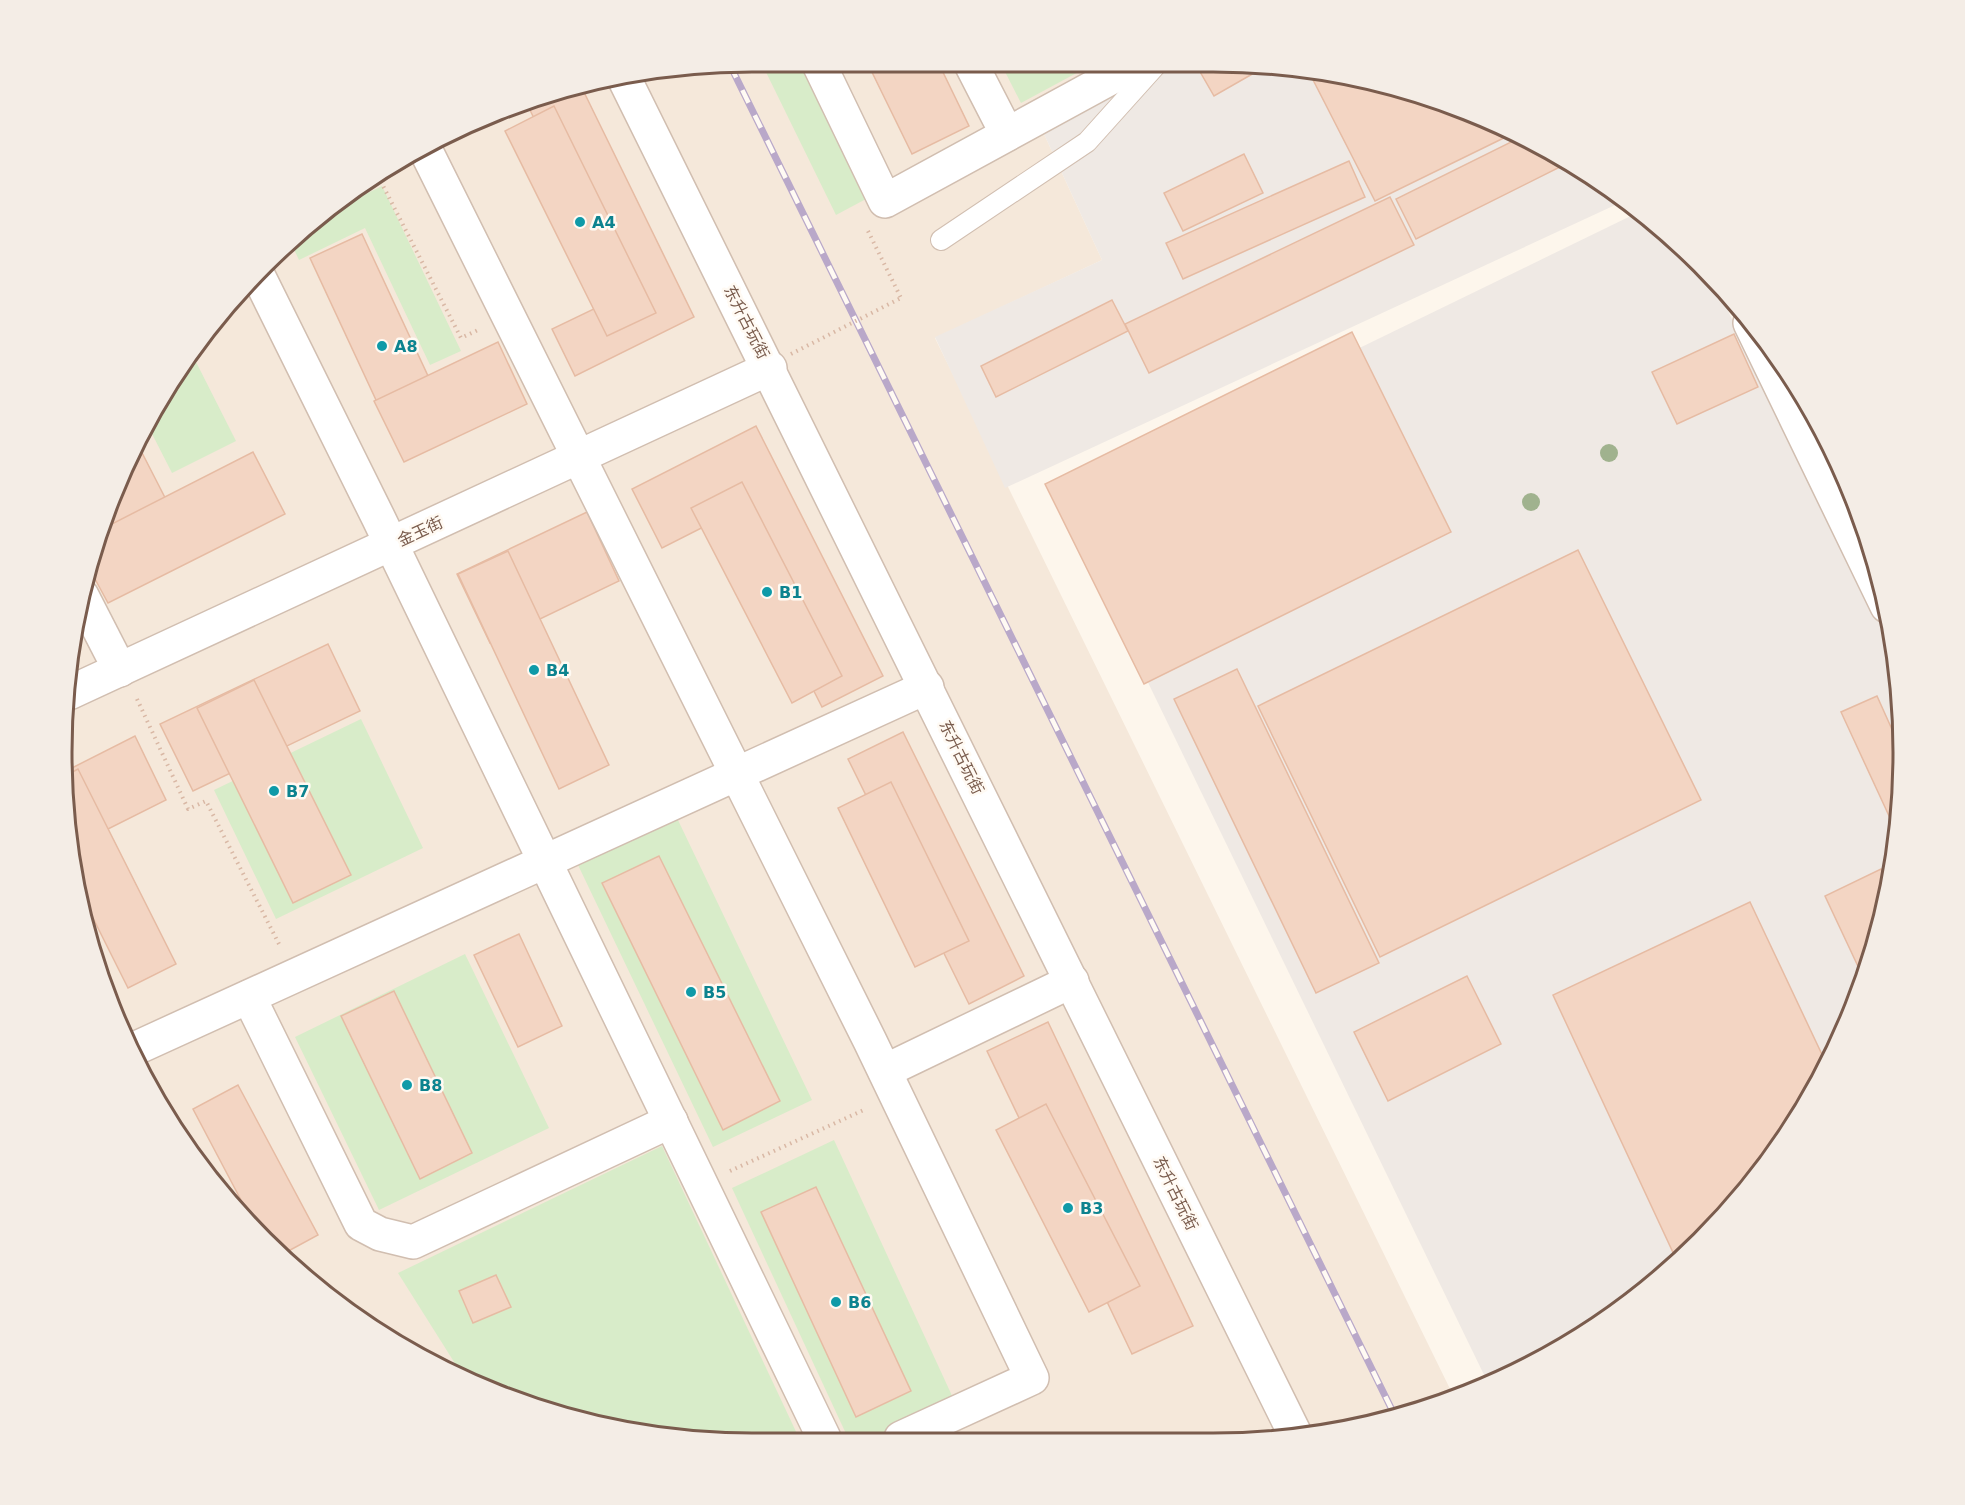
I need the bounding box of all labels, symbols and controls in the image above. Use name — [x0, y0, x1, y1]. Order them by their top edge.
place label: A4 — [592, 213, 616, 232]
marker: A4 — [573, 215, 587, 229]
street label: 东升古玩街 — [720, 282, 773, 362]
place label: A8 — [394, 337, 418, 356]
marker: A8 — [375, 339, 389, 353]
street label: 金玉街 — [394, 513, 446, 550]
place label: B1 — [779, 583, 802, 602]
marker: B1 — [760, 585, 774, 599]
place label: B4 — [546, 661, 569, 680]
marker: B4 — [527, 663, 541, 677]
street label: 东升古玩街 — [935, 717, 988, 797]
place label: B7 — [286, 782, 309, 801]
marker: B7 — [267, 784, 281, 798]
place label: B5 — [703, 983, 726, 1002]
marker: B5 — [684, 985, 698, 999]
place label: B8 — [419, 1076, 442, 1095]
marker: B8 — [400, 1078, 414, 1092]
street label: 东升古玩街 — [1149, 1153, 1202, 1233]
place label: B3 — [1080, 1199, 1103, 1218]
marker: B3 — [1061, 1201, 1075, 1215]
place label: B6 — [848, 1293, 871, 1312]
marker: B6 — [829, 1295, 843, 1309]

